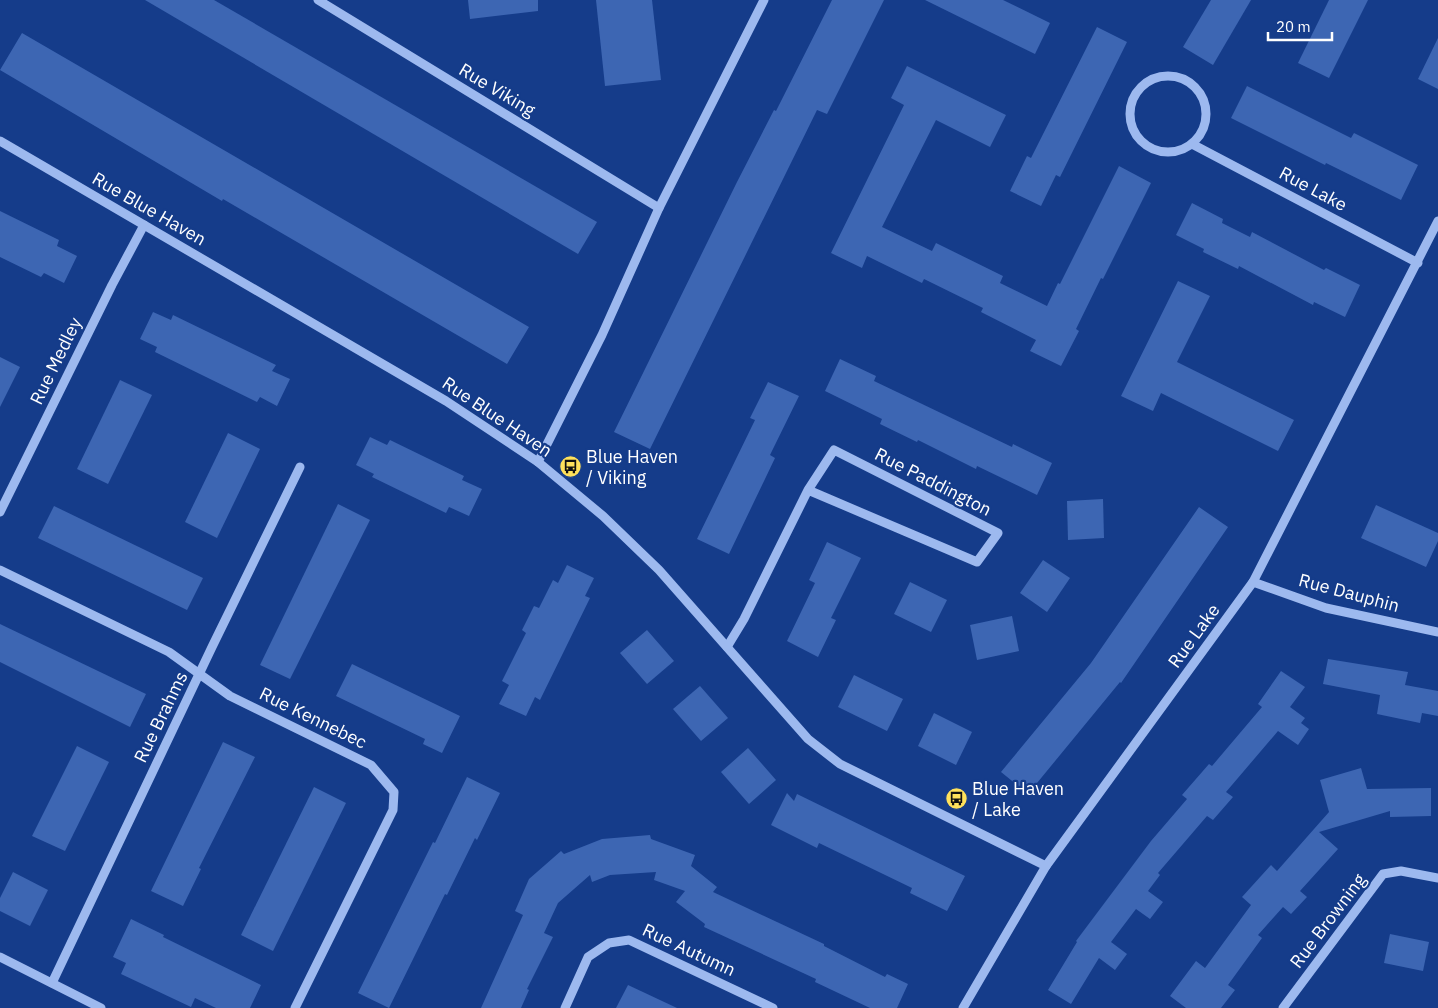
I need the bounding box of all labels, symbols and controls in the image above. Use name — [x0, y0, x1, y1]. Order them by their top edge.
scale bar — [1268, 10, 1332, 42]
text: 20 m — [1276, 17, 1311, 36]
street label: Rue Viking — [455, 58, 540, 122]
street label: Rue Lake — [1275, 161, 1351, 216]
street label: Rue Blue Haven — [88, 167, 210, 250]
street label: Rue Medley — [25, 313, 87, 408]
street label: Rue Blue Haven — [438, 371, 557, 462]
street label: Rue Paddington — [871, 442, 995, 521]
place label: Blue Haven / Viking — [586, 445, 678, 489]
bus stop icon: Blue Haven / Viking — [558, 455, 582, 479]
street label: Rue Dauphin — [1296, 568, 1402, 617]
street label: Rue Lake — [1163, 599, 1225, 672]
street label: Rue Brahms — [129, 667, 192, 766]
street label: Rue Kennebec — [256, 682, 371, 753]
place label: Blue Haven / Lake — [972, 777, 1064, 821]
bus stop icon: Blue Haven / Lake — [944, 787, 968, 811]
street label: Rue Browning — [1285, 869, 1371, 973]
street label: Rue Autumn — [639, 918, 739, 981]

